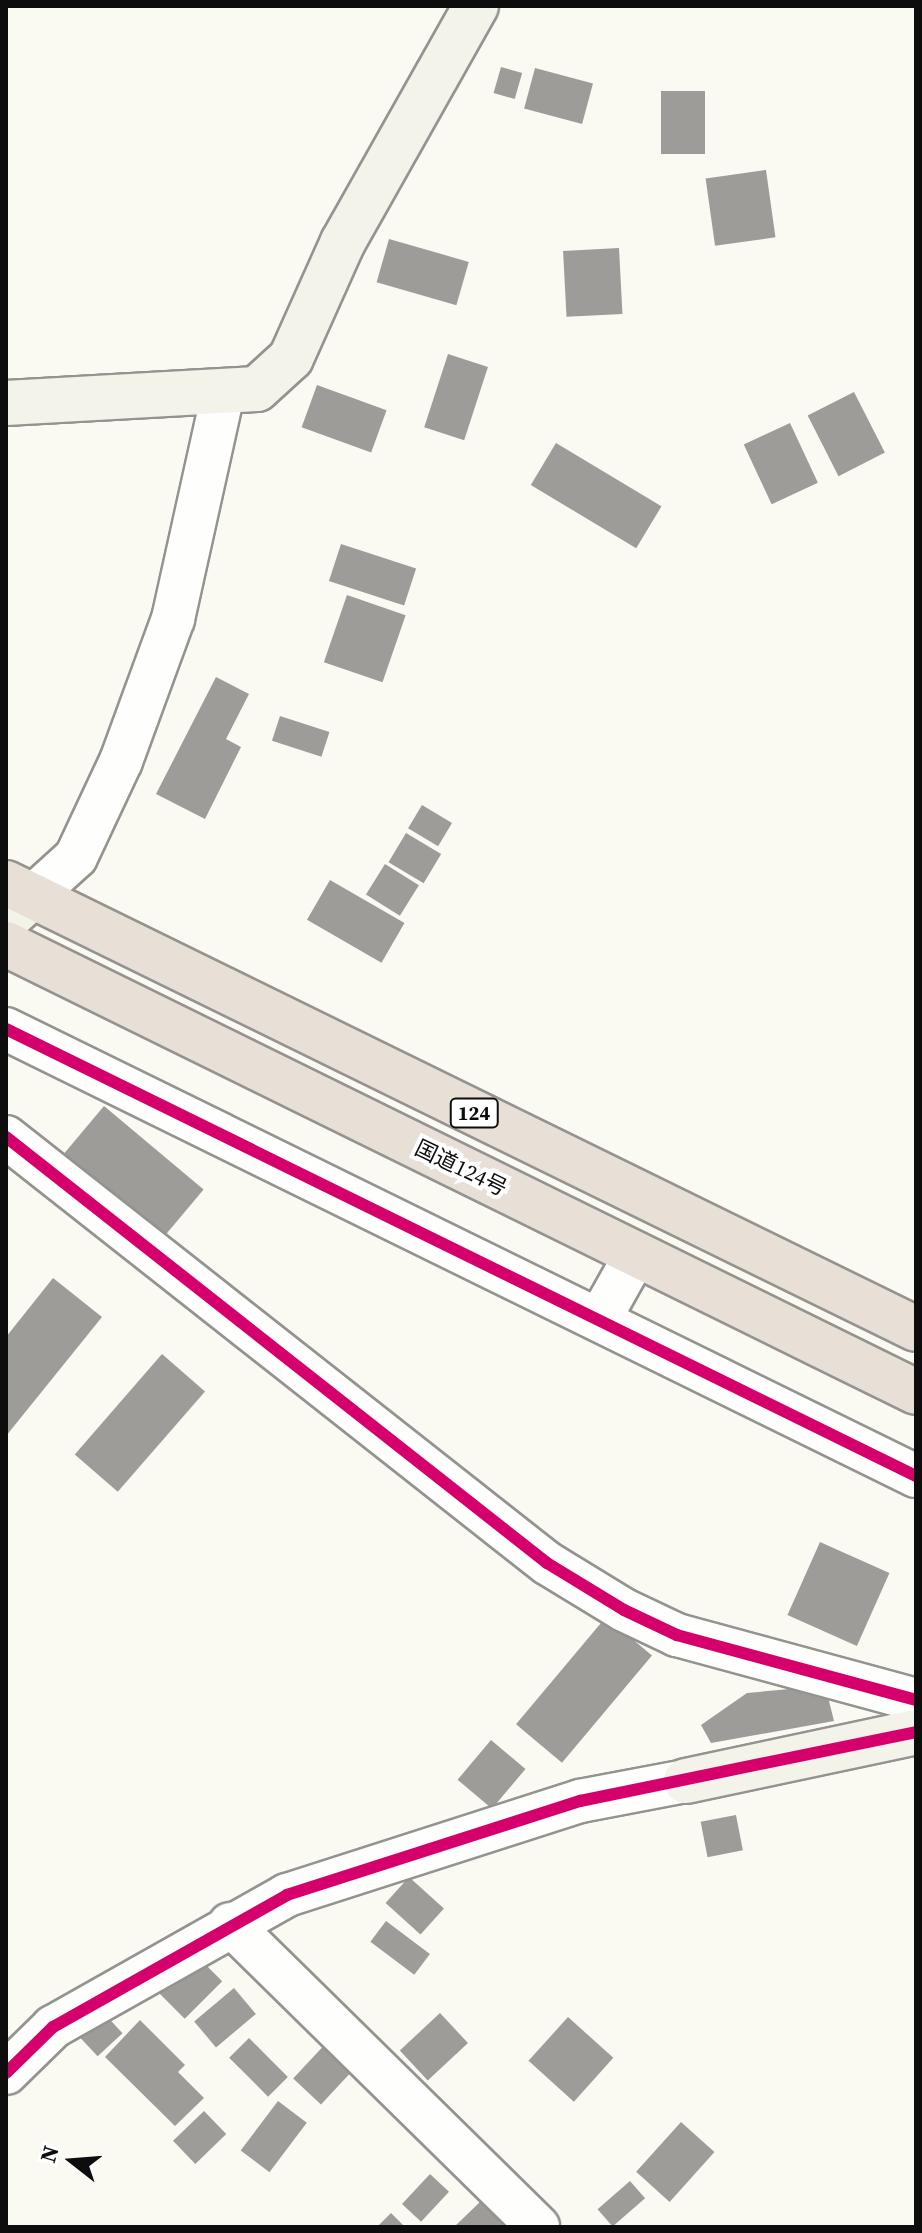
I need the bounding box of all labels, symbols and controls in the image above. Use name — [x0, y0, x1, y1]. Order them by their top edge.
road number: 124 — [448, 1097, 500, 1129]
street label: 国道124号 — [411, 1134, 511, 1202]
north arrow — [32, 2121, 112, 2201]
text: N — [32, 2142, 66, 2166]

